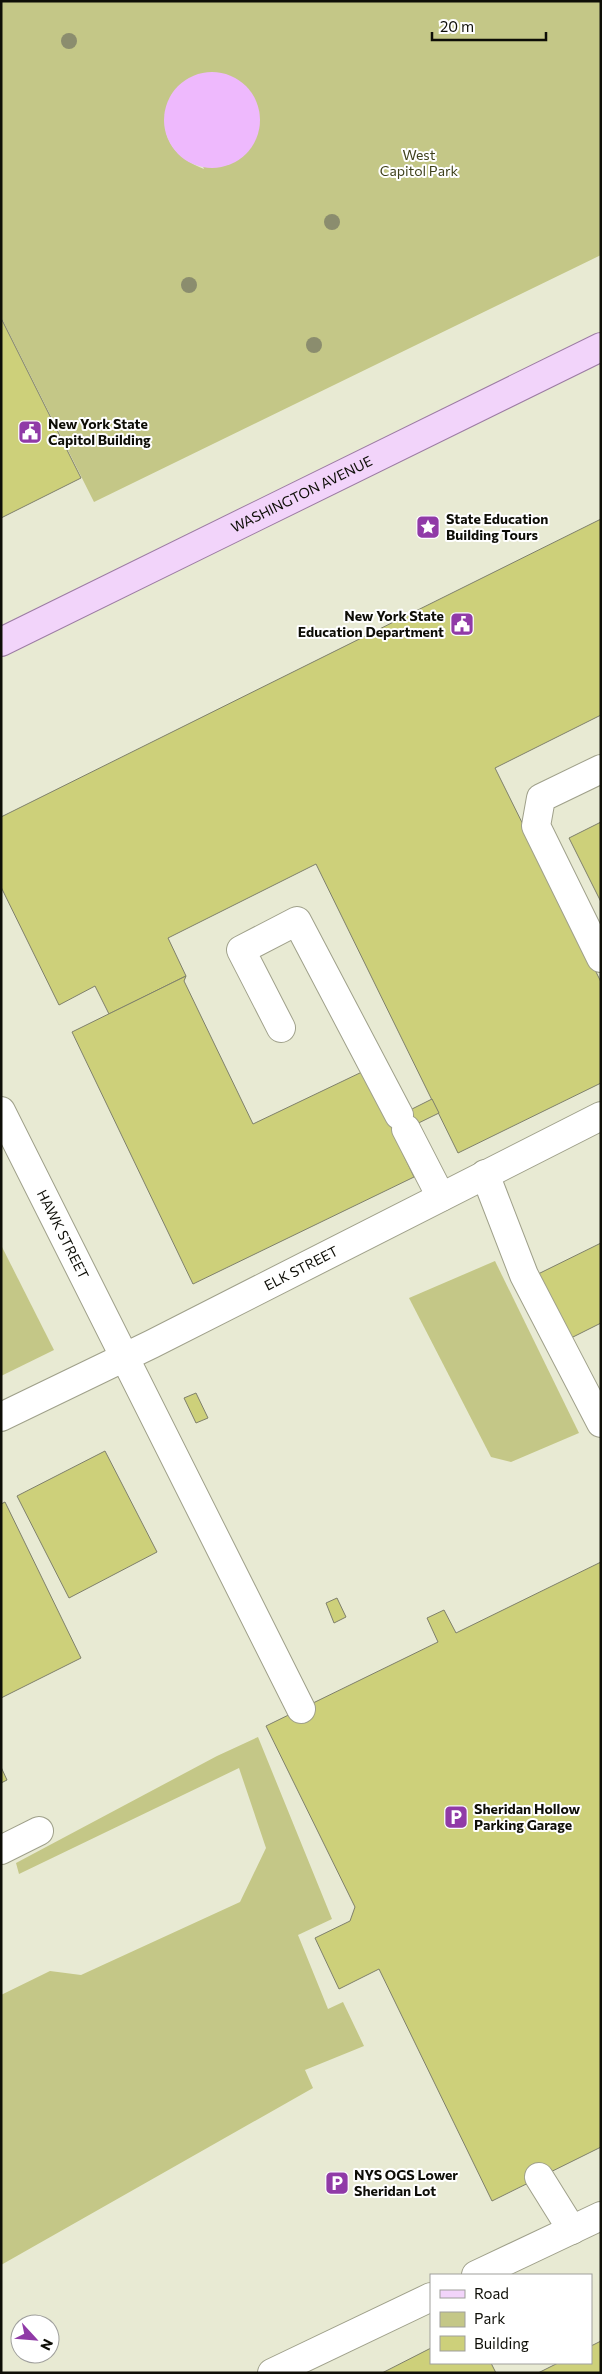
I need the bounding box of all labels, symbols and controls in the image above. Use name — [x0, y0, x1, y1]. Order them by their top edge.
scale bar — [432, 10, 546, 42]
text: 20 m — [440, 17, 474, 35]
park label: West Capitol Park — [380, 146, 459, 179]
place label: New York State Capitol Building — [48, 415, 151, 448]
public building icon: New York State Capitol Building — [17, 419, 43, 445]
street label: WASHINGTON AVENUE — [228, 452, 375, 536]
place label: State Education Building Tours — [446, 510, 548, 543]
place icon: State Education Building Tours — [415, 514, 441, 540]
place label: New York State Education Department — [298, 607, 444, 640]
public building icon: New York State Education Department — [449, 611, 475, 637]
street label: HAWK STREET — [34, 1187, 93, 1282]
street label: ELK STREET — [261, 1242, 341, 1294]
place label: Sheridan Hollow Parking Garage — [474, 1800, 580, 1833]
parking icon: Sheridan Hollow Parking Garage — [443, 1804, 469, 1830]
place label: NYS OGS Lower Sheridan Lot — [354, 2166, 458, 2199]
parking icon: NYS OGS Lower Sheridan Lot — [324, 2170, 350, 2196]
legend — [430, 2274, 592, 2364]
text: Road — [474, 2284, 509, 2302]
text: Park — [474, 2309, 505, 2327]
north arrow — [10, 2314, 60, 2364]
text: Building — [474, 2334, 529, 2352]
text: N — [37, 2336, 57, 2353]

